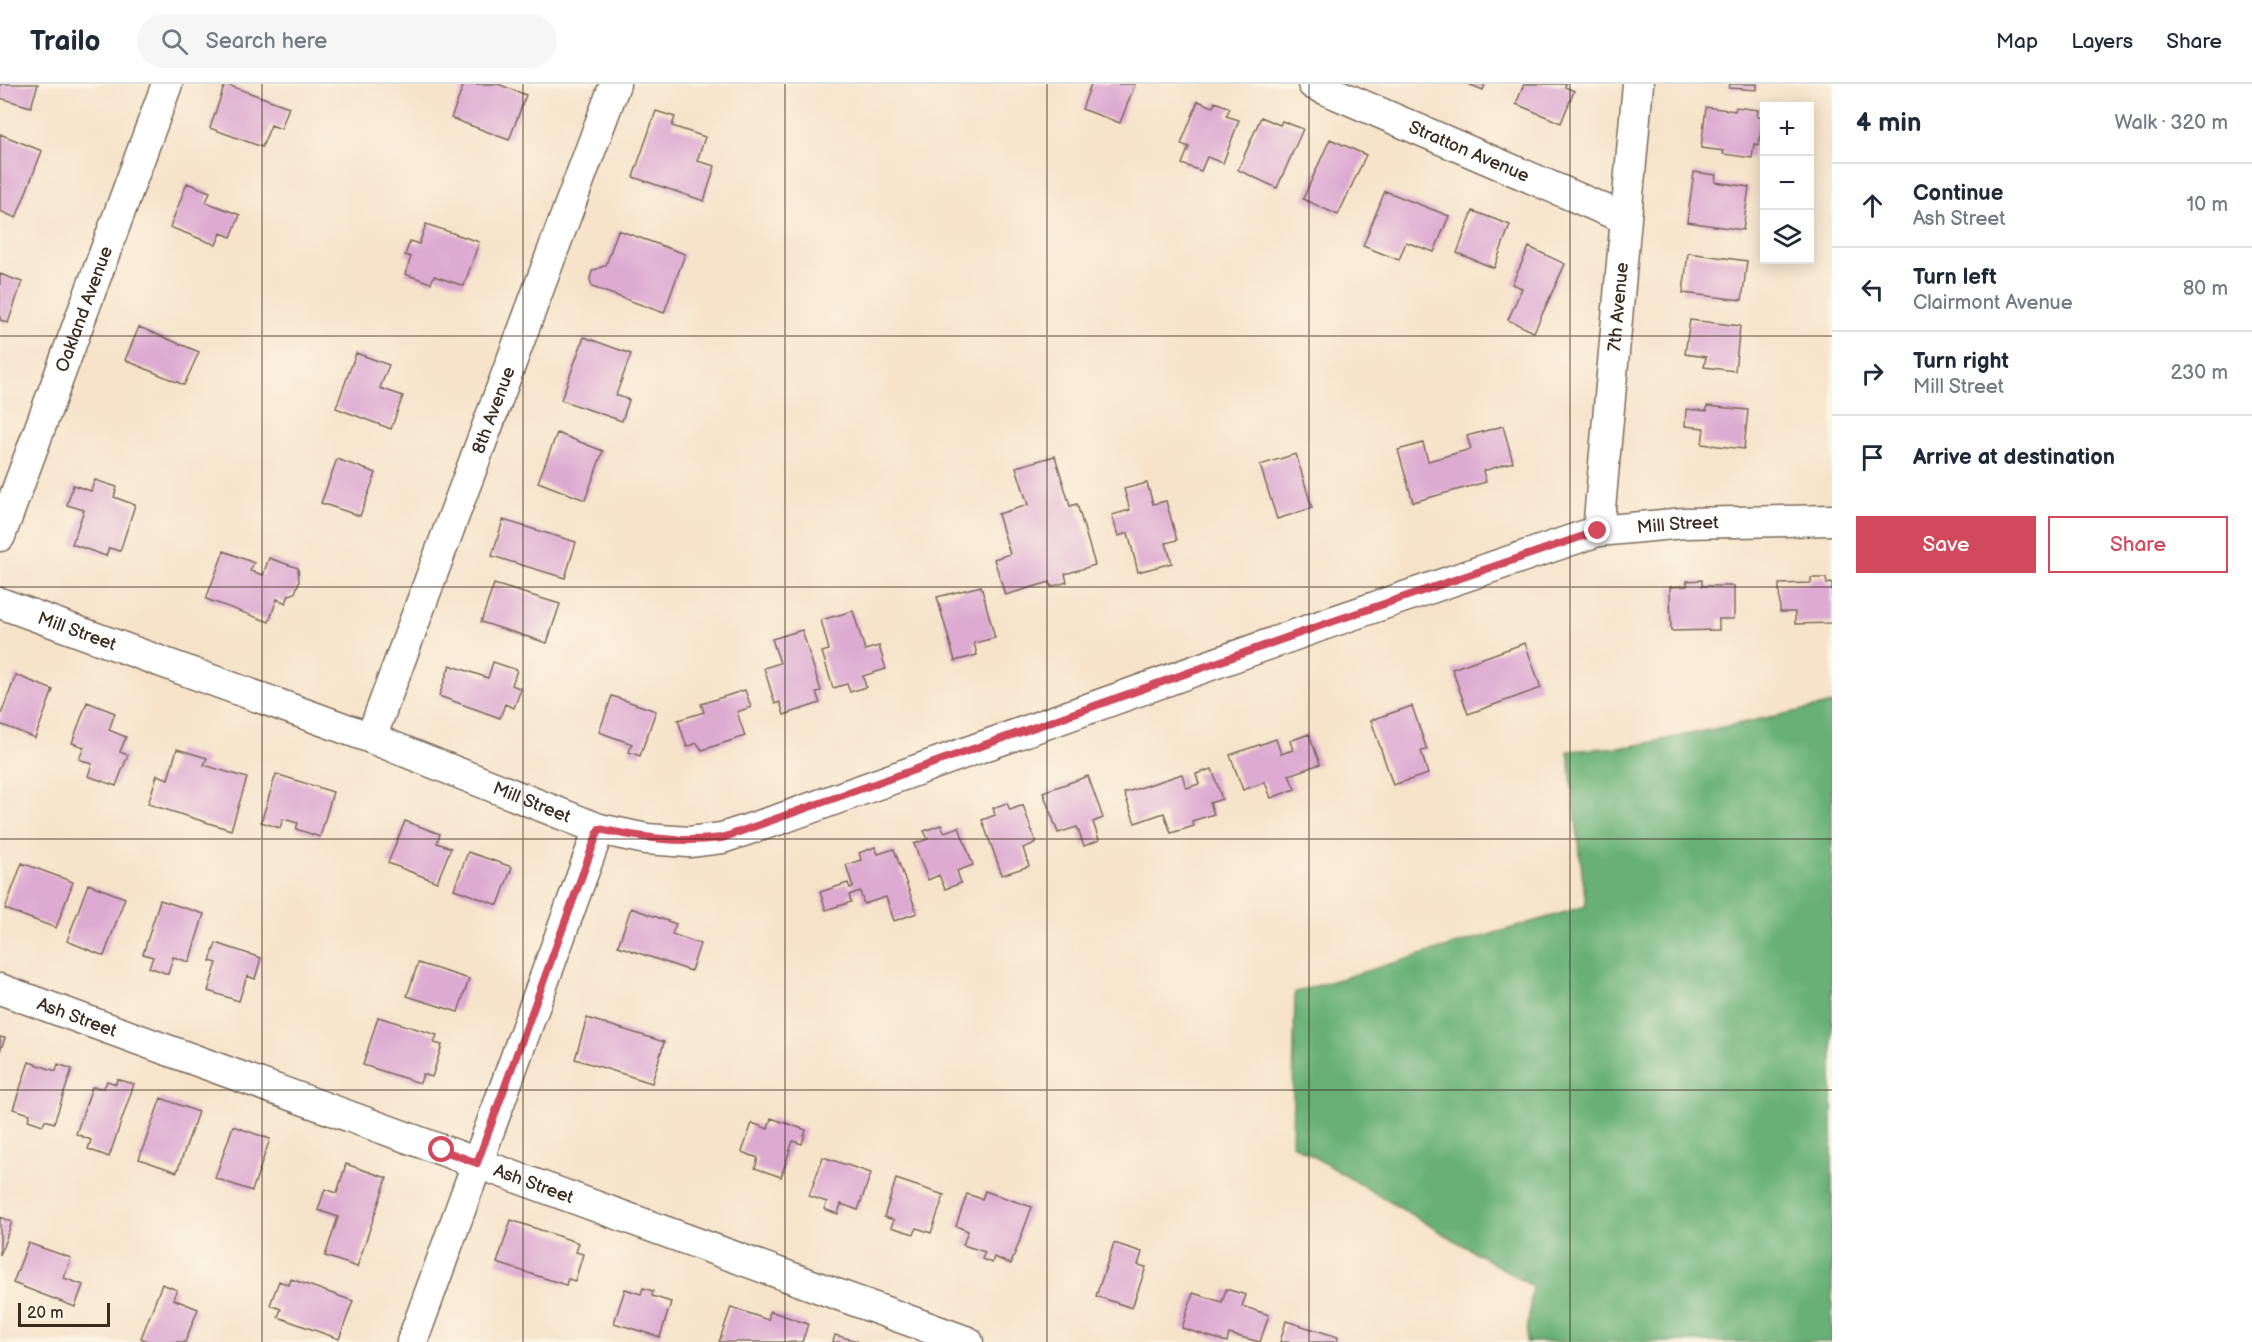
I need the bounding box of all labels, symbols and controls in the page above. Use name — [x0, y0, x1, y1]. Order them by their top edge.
search box — [137, 14, 557, 68]
text: Trailo — [30, 25, 101, 58]
icon: search — [158, 25, 191, 58]
text: Search here — [206, 28, 327, 55]
text: Map — [1996, 29, 2038, 54]
text: Layers — [2071, 29, 2133, 54]
text: Share — [2166, 29, 2222, 54]
map controls — [1760, 102, 1814, 264]
button: + — [1760, 102, 1814, 156]
text: 4 min — [1856, 108, 1921, 139]
text: Walk · 320 m — [2114, 111, 2228, 135]
street label: Stratton Avenue — [1406, 117, 1533, 187]
button: − — [1760, 156, 1814, 210]
text: Continue — [1913, 180, 2003, 207]
icon: ahead — [1856, 189, 1889, 222]
text: 10 m — [2187, 193, 2228, 217]
text: Ash Street — [1913, 207, 2005, 231]
button: layers — [1760, 210, 1814, 264]
street label: Oakland Avenue — [52, 243, 117, 375]
street label: 7th Avenue — [1604, 261, 1633, 353]
text: Turn left — [1913, 264, 1997, 291]
icon: left — [1856, 273, 1889, 306]
text: 80 m — [2183, 277, 2228, 301]
text: Clairmont Avenue — [1913, 291, 2073, 315]
text: Turn right — [1913, 348, 2009, 375]
icon: right — [1856, 357, 1889, 390]
text: 230 m — [2171, 361, 2228, 385]
street label: 8th Avenue — [468, 364, 520, 457]
text: Mill Street — [1913, 375, 2004, 399]
icon: arrive — [1856, 441, 1889, 474]
text: Arrive at destination — [1913, 444, 2115, 471]
street label: Mill Street — [1636, 512, 1719, 538]
button: Save — [1856, 516, 2036, 573]
button: Share — [2048, 516, 2228, 573]
route end — [1584, 517, 1610, 543]
street label: Mill Street — [35, 608, 119, 656]
street label: Mill Street — [490, 778, 574, 828]
street label: Ash Street — [34, 993, 120, 1042]
route start — [428, 1136, 454, 1162]
street label: Ash Street — [491, 1160, 577, 1208]
scale bar — [18, 1300, 110, 1328]
text: 20 m — [27, 1304, 63, 1323]

